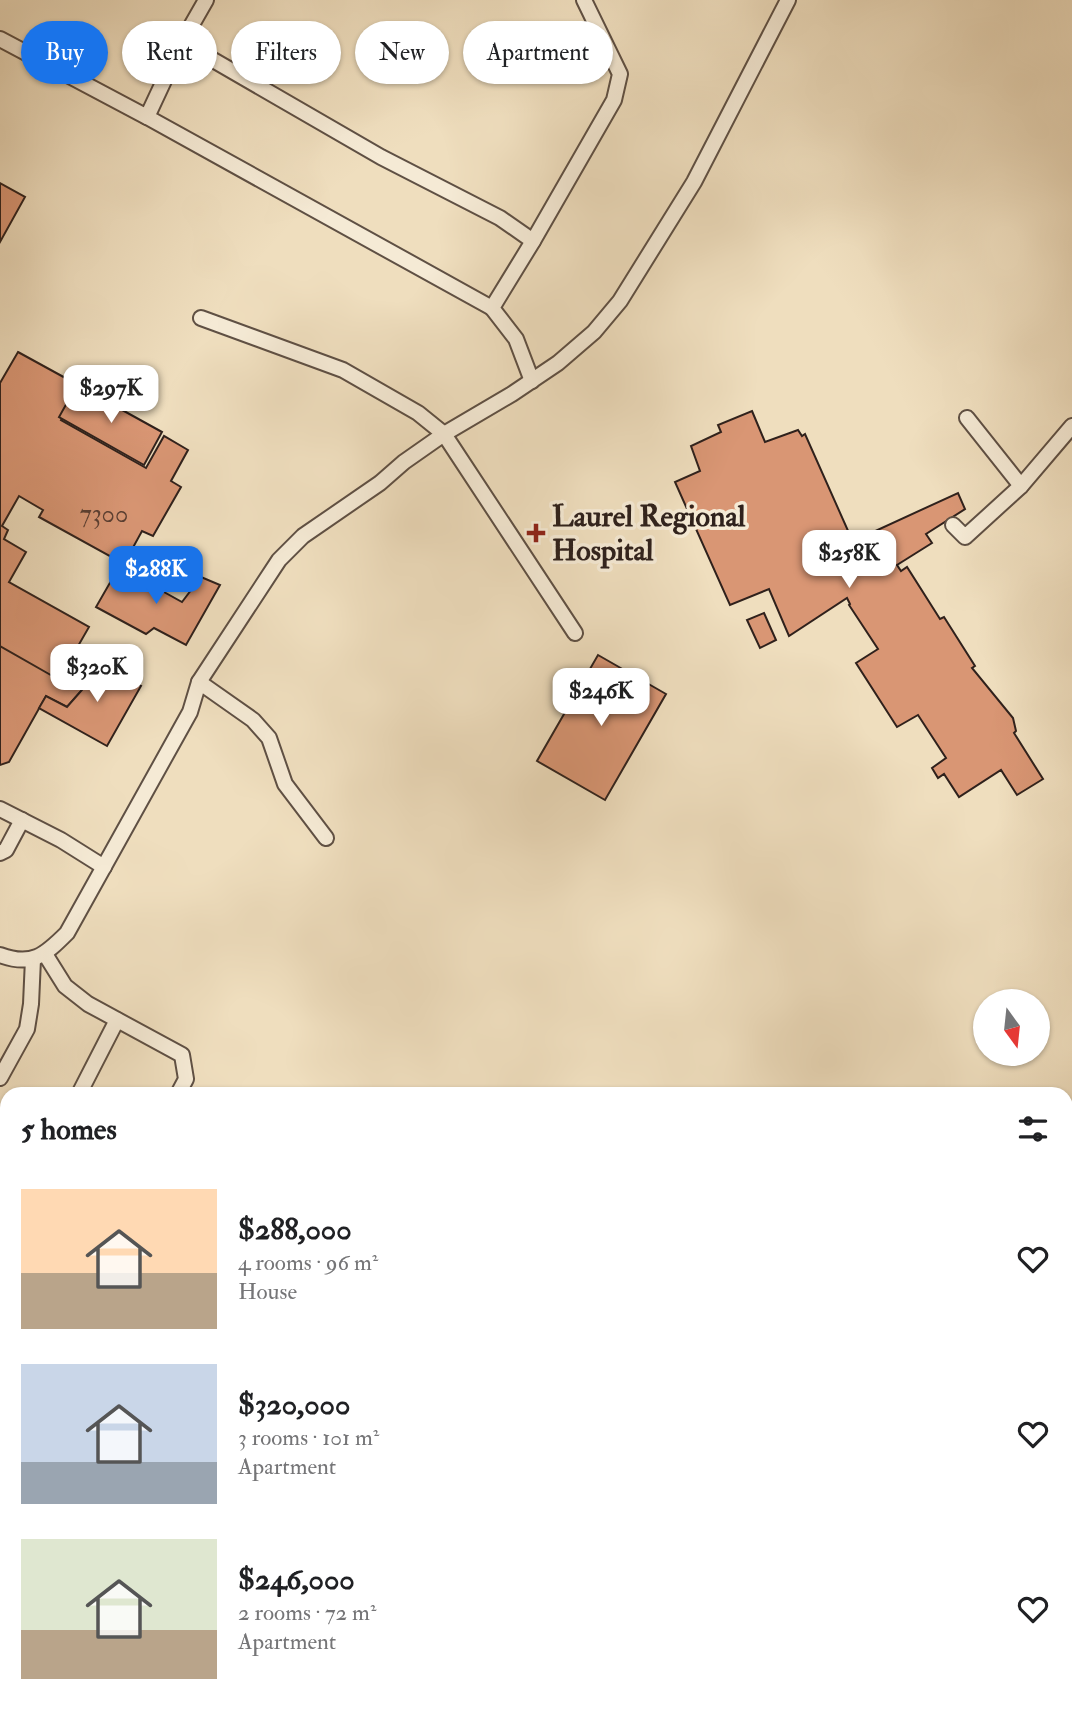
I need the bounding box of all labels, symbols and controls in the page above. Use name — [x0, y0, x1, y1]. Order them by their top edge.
chip: Buy — [21, 21, 108, 84]
chip: Rent — [122, 21, 217, 84]
chip: Filters — [231, 21, 341, 84]
chip: New — [355, 21, 449, 84]
chip: Apartment — [463, 21, 613, 84]
pin: $297K — [62, 366, 160, 425]
text: $297K — [79, 373, 143, 402]
house number: 7300 — [80, 498, 128, 530]
place label: Laurel Regional Hospital — [552, 498, 746, 569]
marker: Laurel Regional Hospital — [526, 523, 546, 543]
pin: $258K — [800, 530, 898, 590]
text: $258K — [818, 538, 880, 567]
pin: $288K — [107, 546, 205, 606]
text: $288K — [125, 554, 187, 583]
pin: $320K — [48, 644, 146, 704]
text: $320K — [66, 652, 128, 681]
pin: $246K — [552, 668, 650, 728]
text: $246K — [569, 676, 633, 705]
north arrow — [973, 989, 1050, 1066]
map controls — [973, 989, 1050, 1066]
icon: filters — [1014, 1110, 1052, 1148]
text: 5 homes — [21, 1111, 117, 1148]
text: $288,000 — [238, 1211, 352, 1248]
icon: home — [77, 1217, 161, 1301]
icon: heart — [1014, 1240, 1052, 1278]
text: 4 rooms · 96 m² — [238, 1248, 378, 1277]
text: House — [238, 1277, 297, 1306]
text: $320,000 — [238, 1386, 350, 1423]
icon: home — [77, 1392, 161, 1476]
icon: heart — [1014, 1415, 1052, 1453]
text: 3 rooms · 101 m² — [238, 1423, 379, 1452]
text: Apartment — [238, 1452, 336, 1481]
text: $246,000 — [238, 1561, 355, 1598]
icon: home — [77, 1567, 161, 1651]
icon: heart — [1014, 1590, 1052, 1628]
text: 2 rooms · 72 m² — [238, 1598, 376, 1627]
text: Apartment — [238, 1627, 336, 1656]

